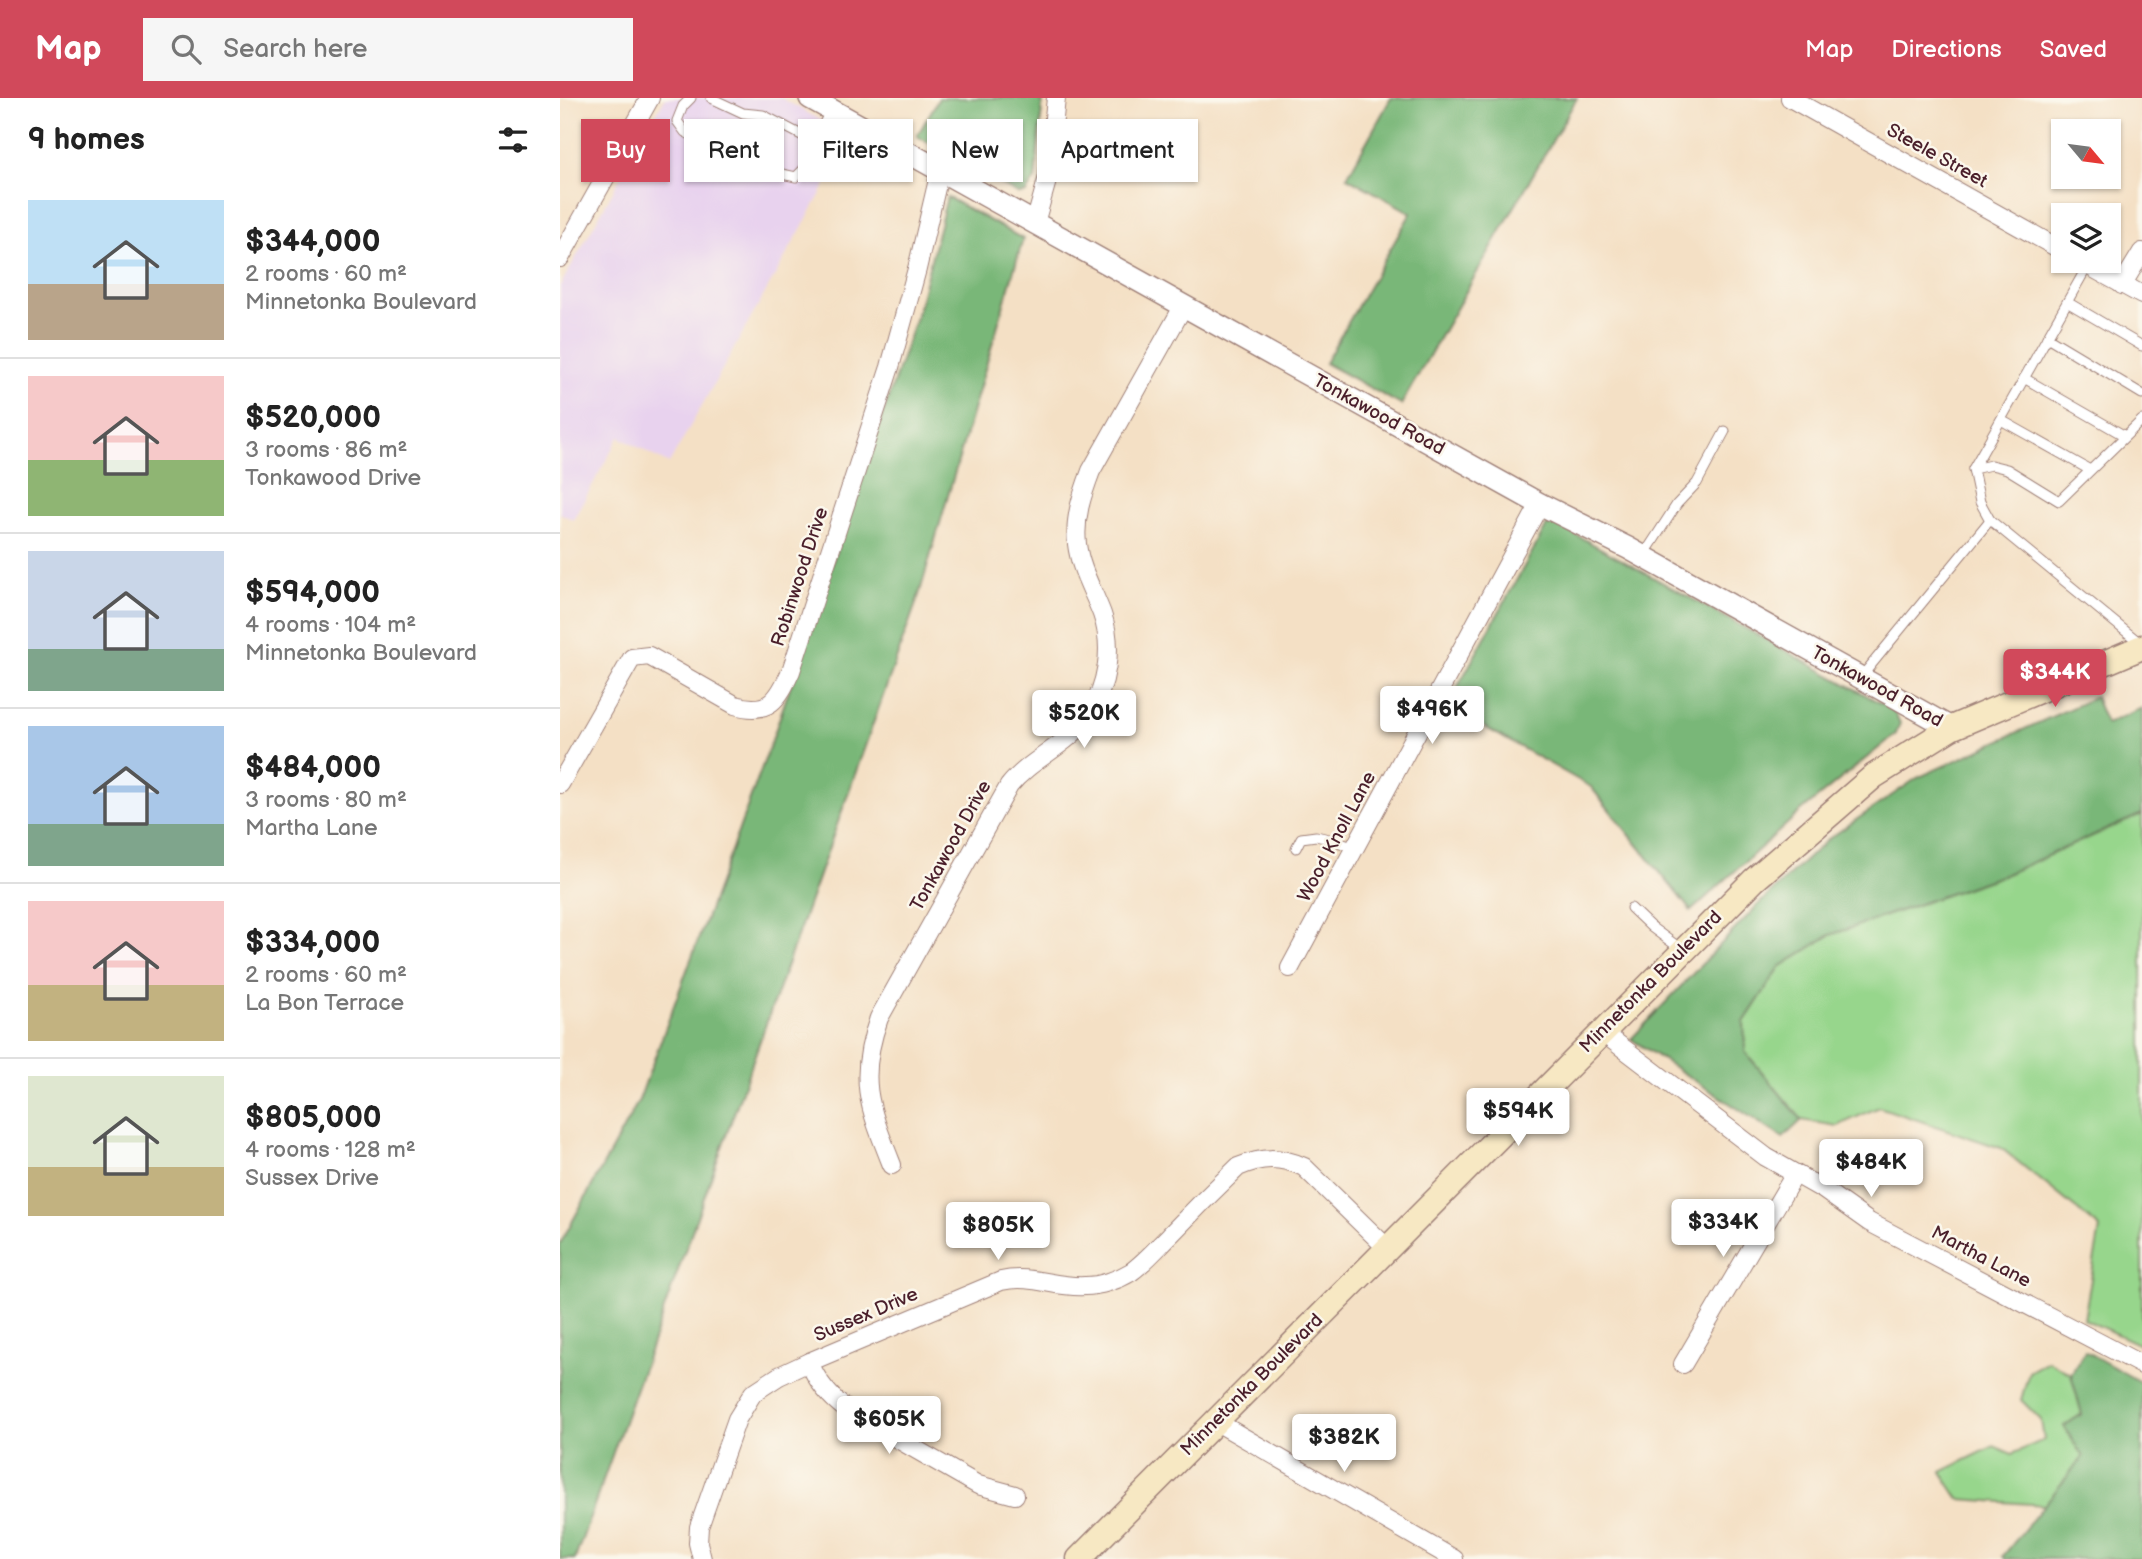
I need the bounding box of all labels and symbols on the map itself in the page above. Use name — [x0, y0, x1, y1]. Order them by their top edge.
street label: Steele Street — [1883, 119, 1992, 193]
north arrow — [2051, 119, 2121, 189]
street label: Tonkawood Road — [1309, 369, 1449, 461]
street label: Robinwood Drive — [767, 505, 833, 649]
street label: Tonkawood Road — [1807, 641, 1947, 733]
pin: $344K — [2006, 650, 2104, 709]
pin: $496K — [1383, 686, 1481, 746]
pin: $520K — [1035, 690, 1133, 750]
street label: Wood Knoll Lane — [1293, 768, 1381, 906]
street label: Tonkawood Drive — [906, 777, 996, 915]
street label: Minnetonka Boulevard — [1575, 906, 1727, 1058]
pin: $594K — [1469, 1088, 1567, 1148]
pin: $484K — [1822, 1140, 1920, 1199]
pin: $334K — [1674, 1200, 1772, 1259]
pin: $805K — [949, 1202, 1047, 1262]
street label: Martha Lane — [1927, 1221, 2035, 1293]
street label: Sussex Drive — [811, 1283, 921, 1347]
street label: Minnetonka Boulevard — [1176, 1309, 1328, 1461]
pin: $605K — [840, 1396, 938, 1456]
pin: $382K — [1295, 1414, 1393, 1474]

